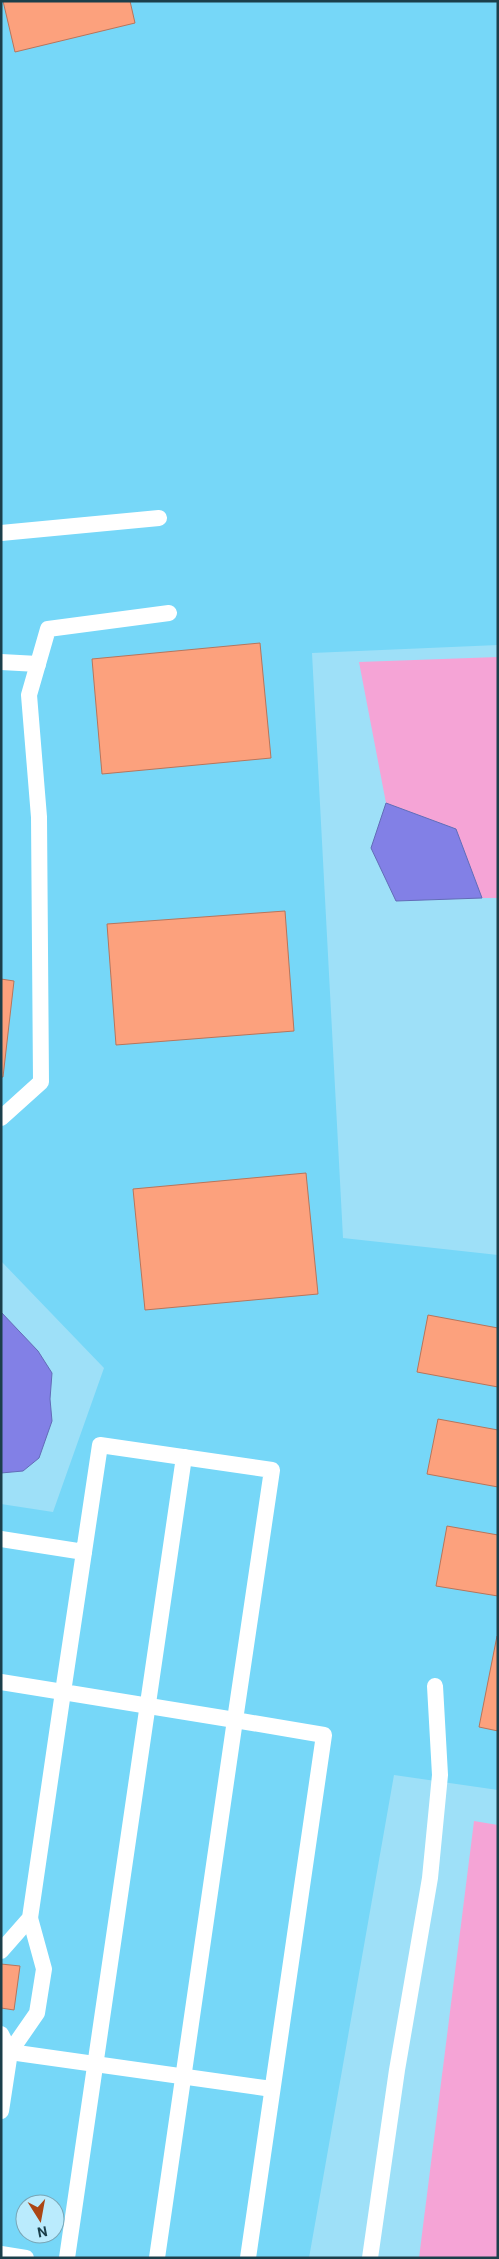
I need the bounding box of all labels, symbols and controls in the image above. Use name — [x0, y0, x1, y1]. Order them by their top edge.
north arrow — [15, 2194, 65, 2244]
text: N — [36, 2223, 49, 2241]

